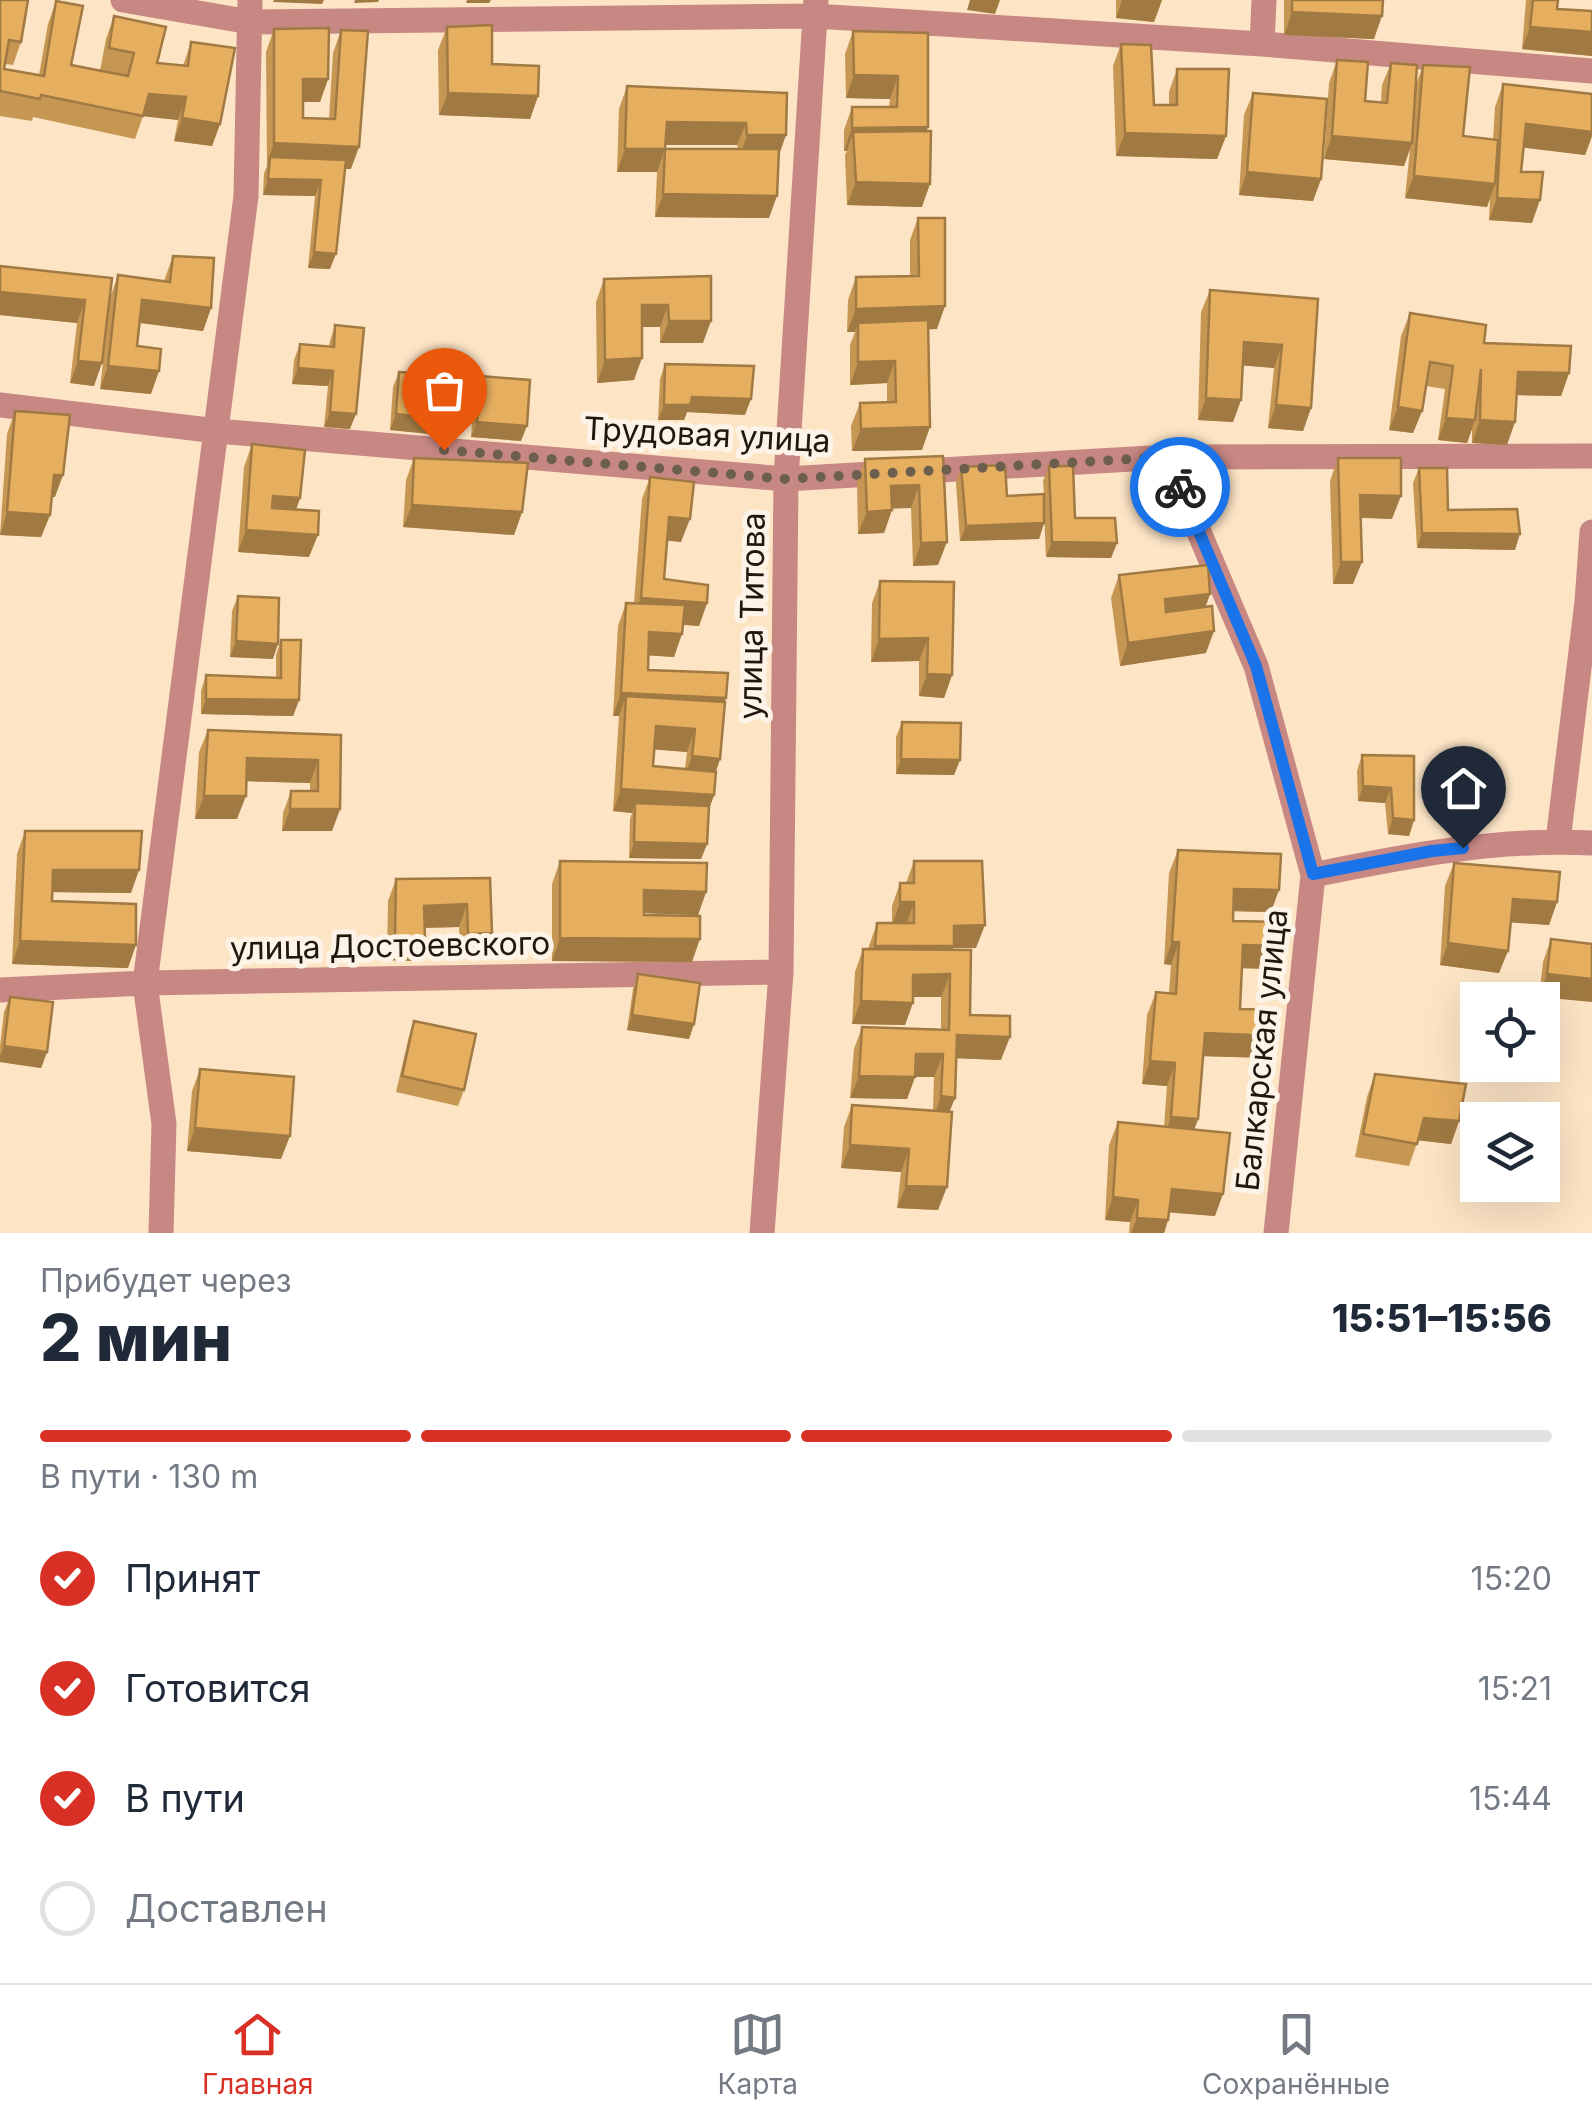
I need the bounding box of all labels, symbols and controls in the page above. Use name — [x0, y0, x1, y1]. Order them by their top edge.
pin — [402, 348, 487, 451]
icon: bag — [417, 363, 472, 418]
street label: Трудовая улица — [583, 409, 832, 460]
courier — [1130, 437, 1230, 537]
icon: bike — [1153, 460, 1208, 515]
street label: улица Титова — [730, 512, 773, 720]
pin — [1421, 746, 1506, 849]
icon: home — [1436, 761, 1491, 816]
street label: Балкарская улица — [1227, 907, 1296, 1193]
street label: улица Достоевского — [229, 923, 551, 968]
map controls — [1460, 982, 1560, 1202]
button: locate — [1460, 982, 1560, 1082]
button: layers — [1460, 1102, 1560, 1202]
text: Прибудет через — [40, 1261, 292, 1300]
text: 15:51–15:56 — [1332, 1295, 1552, 1341]
text: 2 мин — [40, 1298, 232, 1377]
text: В пути · 130 m — [40, 1457, 258, 1496]
icon: check — [40, 1551, 95, 1606]
text: Принят — [125, 1555, 260, 1601]
text: 15:20 — [1471, 1559, 1552, 1598]
icon: check — [40, 1661, 95, 1716]
text: Готовится — [125, 1665, 310, 1711]
text: 15:21 — [1478, 1669, 1552, 1708]
icon: check — [40, 1771, 95, 1826]
text: В пути — [125, 1775, 245, 1821]
text: 15:44 — [1469, 1779, 1552, 1818]
text: Доставлен — [125, 1885, 328, 1931]
tab: Главная — [202, 2007, 314, 2101]
tab: Карта — [718, 2007, 798, 2101]
tab: Сохранённые — [1202, 2007, 1390, 2101]

